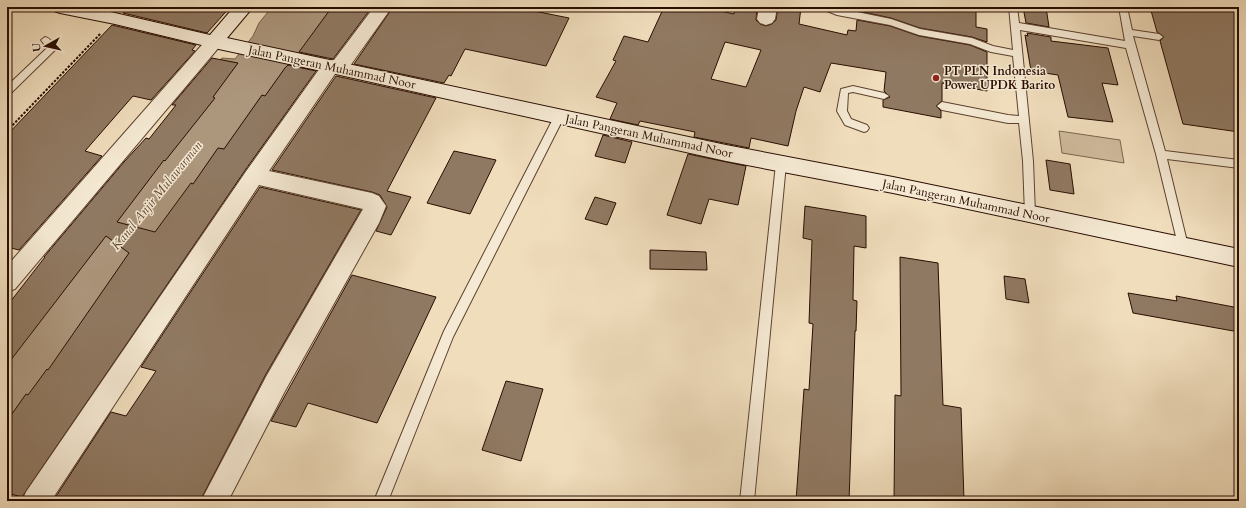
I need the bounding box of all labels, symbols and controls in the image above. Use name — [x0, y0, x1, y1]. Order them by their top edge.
north arrow — [26, 26, 66, 66]
street label: Jalan Pangeran Muhammad Noor — [245, 41, 418, 93]
text: U — [29, 42, 45, 53]
place label: PT PLN Indonesia Power UPDK Barito — [944, 63, 1055, 93]
marker: PT PLN Indonesia Power UPDK Barito — [931, 73, 941, 83]
street label: Jalan Pangeran Muhammad Noor — [562, 110, 735, 162]
water label: Kanal Anjir Mulawarman — [107, 137, 207, 254]
street label: Jalan Pangeran Muhammad Noor — [879, 175, 1052, 227]

